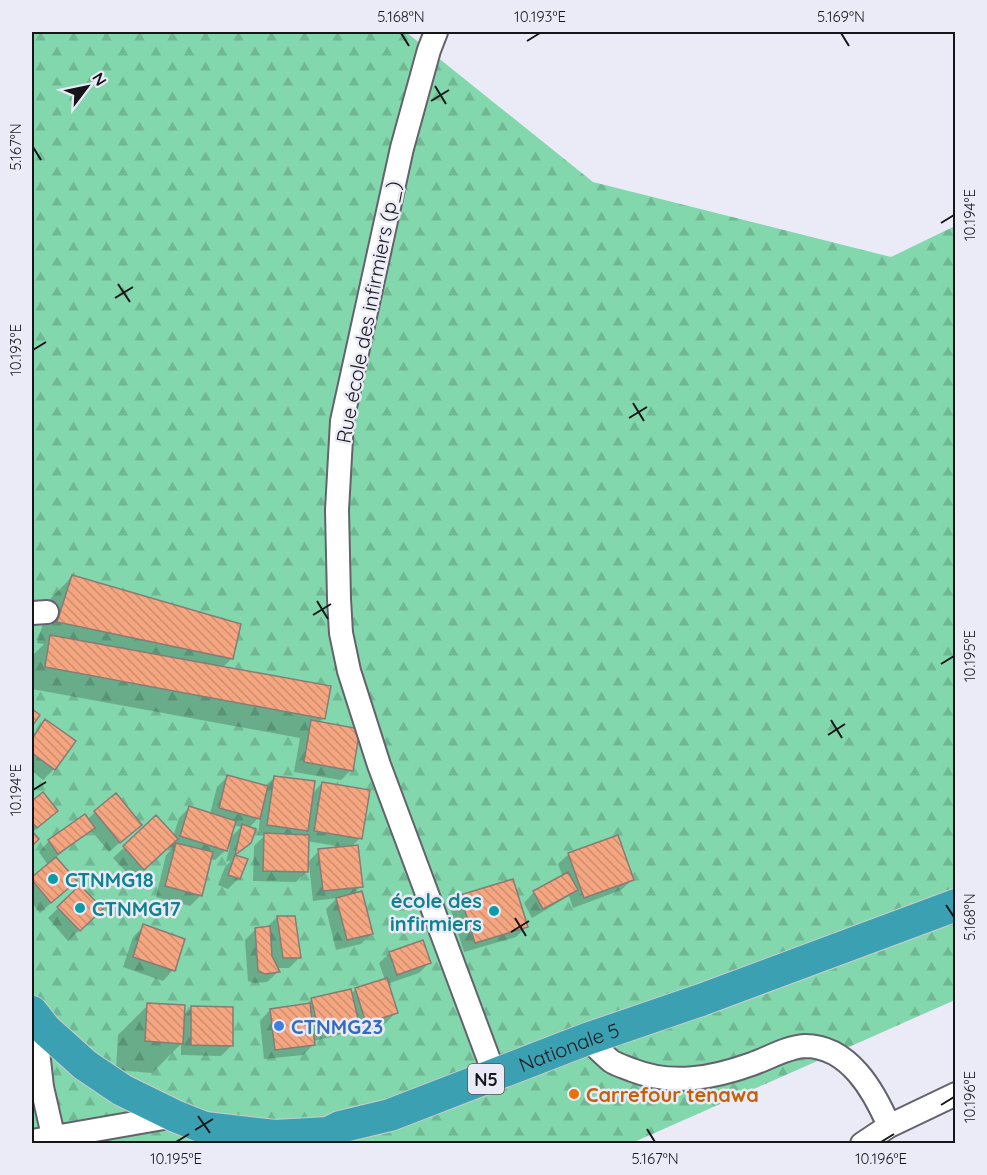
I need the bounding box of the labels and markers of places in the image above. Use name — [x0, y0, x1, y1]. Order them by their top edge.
place label: CTNMG18 — [65, 867, 154, 892]
marker: CTNMG18 — [46, 872, 60, 886]
place label: école des infirmiers — [390, 888, 482, 936]
place label: CTNMG17 — [92, 896, 181, 921]
marker: CTNMG17 — [73, 901, 87, 915]
marker: école des infirmiers — [487, 904, 501, 918]
place label: CTNMG23 — [291, 1014, 383, 1039]
marker: CTNMG23 — [272, 1019, 286, 1033]
place label: Carrefour tenawa — [586, 1082, 759, 1107]
marker: Carrefour tenawa — [567, 1087, 581, 1101]

